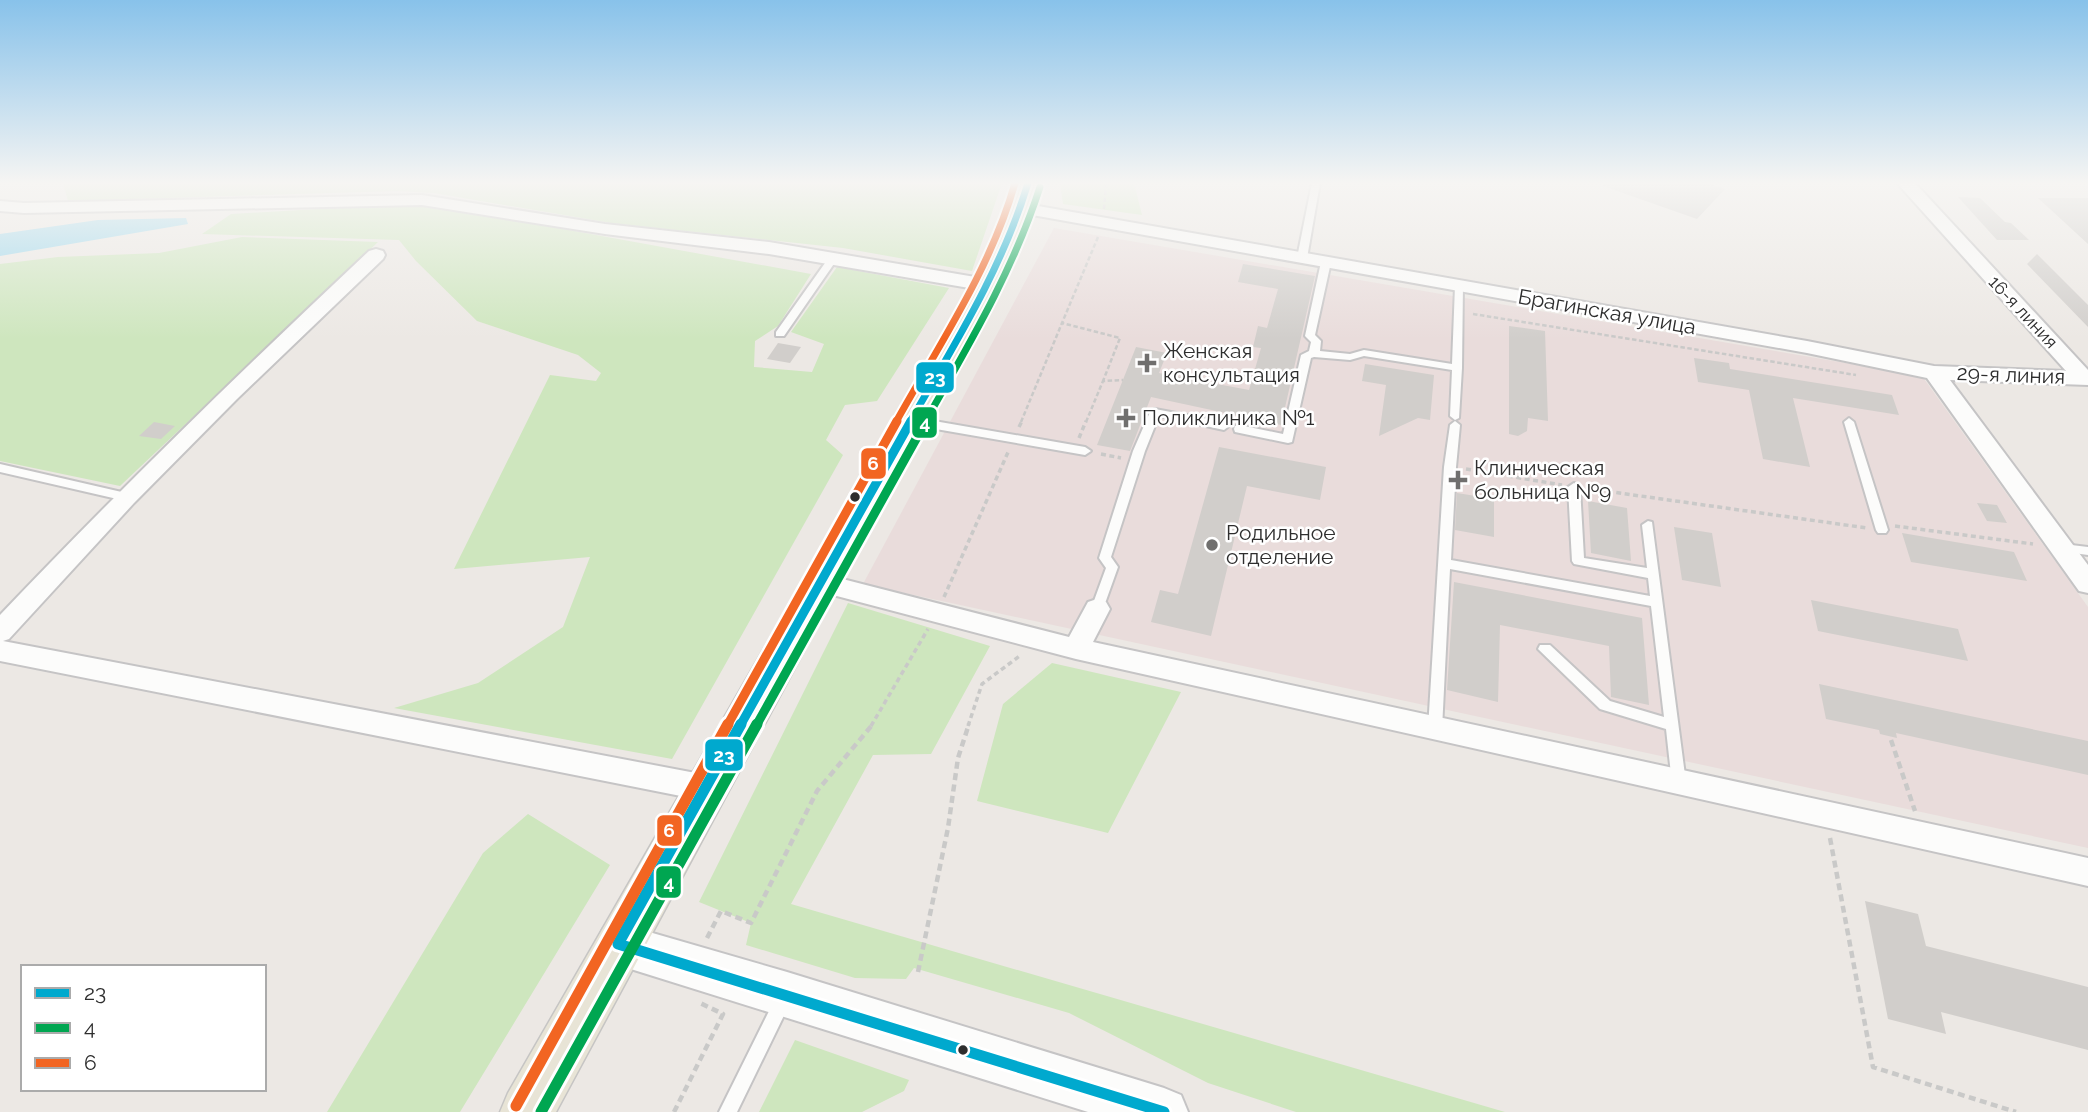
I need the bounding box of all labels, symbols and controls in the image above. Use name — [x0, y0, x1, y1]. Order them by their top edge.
street label: 16-я линия — [1984, 271, 2062, 352]
street label: Брагинская улица — [1516, 284, 1698, 339]
place label: Женская консультация — [1163, 338, 1300, 387]
marker: Женская консультация — [1137, 353, 1157, 373]
street label: 29-я линия — [1956, 360, 2066, 389]
line badge: 23 — [915, 361, 955, 394]
text: 23 — [924, 366, 946, 388]
place label: Поликлиника №1 — [1142, 405, 1315, 430]
line badge: 4 — [911, 406, 938, 439]
marker: Поликлиника №1 — [1116, 408, 1136, 428]
text: 4 — [920, 411, 931, 433]
line badge: 6 — [860, 447, 887, 480]
text: 6 — [867, 452, 879, 474]
place label: Клиническая больница №9 — [1474, 455, 1611, 504]
marker: Клиническая больница №9 — [1448, 470, 1468, 490]
unlabelled marker — [848, 490, 862, 504]
place label: Родильное отделение — [1226, 520, 1335, 569]
marker: Родильное отделение — [1204, 537, 1220, 553]
line badge: 23 — [704, 738, 744, 772]
text: 23 — [713, 744, 735, 766]
line badge: 6 — [656, 814, 683, 847]
text: 6 — [663, 819, 675, 841]
line badge: 4 — [655, 865, 682, 899]
text: 4 — [664, 871, 675, 893]
legend — [21, 965, 266, 1091]
text: 23 — [84, 980, 106, 1005]
text: 4 — [84, 1015, 95, 1040]
unlabelled marker — [956, 1043, 970, 1057]
text: 6 — [84, 1050, 97, 1075]

